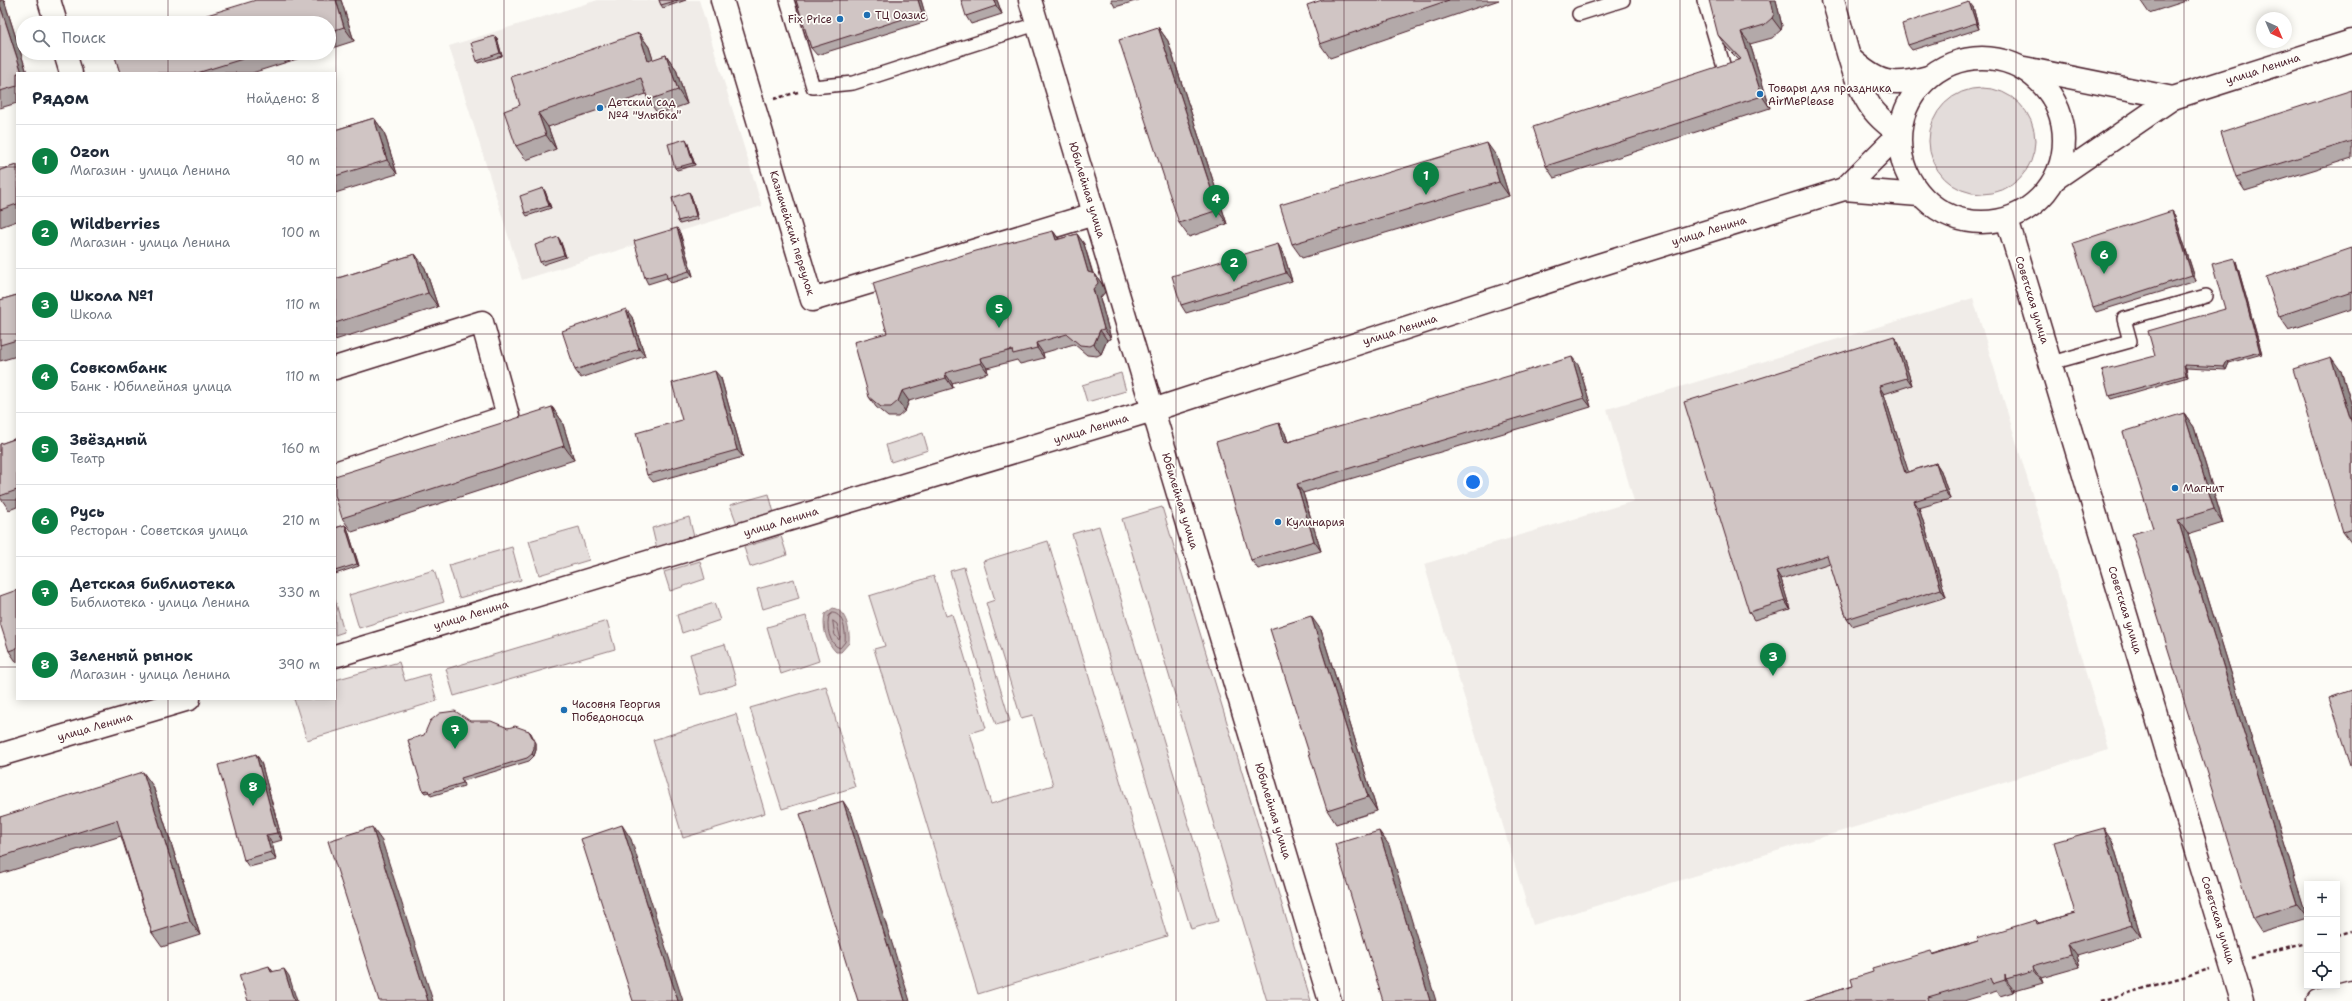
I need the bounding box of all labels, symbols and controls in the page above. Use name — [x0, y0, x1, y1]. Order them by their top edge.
place label: ТЦ Оазис — [875, 8, 926, 23]
marker: ТЦ Оазис — [862, 10, 872, 20]
place label: Fix Price — [788, 12, 832, 27]
north arrow — [2256, 12, 2292, 48]
marker: Fix Price — [835, 14, 845, 24]
search box — [16, 16, 336, 60]
icon: search — [30, 27, 52, 49]
text: Поиск — [62, 28, 106, 48]
street label: улица Ленина — [2224, 50, 2302, 88]
place label: Товары для праздника AirMePlease — [1768, 81, 1892, 109]
text: Рядом — [32, 87, 89, 109]
marker: Товары для праздника AirMePlease — [1755, 89, 1765, 99]
text: Найдено: 8 — [246, 90, 320, 107]
place label: Детский сад №4 "Улыбка" — [608, 95, 681, 123]
marker: Детский сад №4 "Улыбка" — [595, 103, 605, 113]
street label: Юбилейная улица — [1065, 140, 1109, 240]
text: Ozon — [70, 142, 110, 162]
text: 1 — [42, 152, 48, 169]
text: 90 m — [286, 152, 320, 169]
text: Магазин · улица Ленина — [70, 162, 230, 179]
pin: 1 — [1413, 162, 1439, 195]
street label: Казначейский переулок — [766, 169, 818, 297]
pin: 4 — [1203, 185, 1229, 218]
street label: улица Ленина — [1670, 212, 1748, 249]
text: Wildberries — [70, 214, 160, 234]
text: 2 — [40, 224, 50, 241]
text: 100 m — [281, 224, 320, 241]
text: Магазин · улица Ленина — [70, 234, 230, 251]
pin: 6 — [2091, 241, 2117, 274]
pin: 2 — [1221, 249, 1247, 282]
street label: Советская улица — [2012, 254, 2053, 346]
text: Школа №1 — [70, 286, 154, 306]
pin: 5 — [986, 295, 1012, 328]
text: 3 — [40, 296, 50, 313]
text: 110 m — [285, 296, 320, 313]
text: Школа — [70, 306, 112, 323]
street label: улица Ленина — [1361, 311, 1439, 349]
text: Совкомбанк — [70, 358, 167, 378]
text: 4 — [40, 368, 50, 385]
text: 110 m — [285, 368, 320, 385]
text: Банк · Юбилейная улица — [70, 378, 232, 395]
street label: улица Ленина — [1052, 410, 1130, 447]
text: Звёздный — [70, 430, 147, 450]
text: 5 — [41, 440, 49, 457]
text: 160 m — [282, 440, 320, 457]
text: Театр — [70, 450, 105, 467]
street label: Юбилейная улица — [1158, 451, 1202, 551]
your location — [1463, 472, 1483, 492]
place label: Магнит — [2183, 481, 2224, 496]
marker: Магнит — [2170, 483, 2180, 493]
text: Русь — [70, 502, 105, 522]
street label: улица Ленина — [742, 503, 820, 540]
text: 6 — [40, 512, 50, 529]
text: 210 m — [282, 512, 320, 529]
place label: Кулинария — [1286, 515, 1345, 530]
marker: Кулинария — [1273, 517, 1283, 527]
text: Ресторан · Советская улица — [70, 522, 248, 539]
street label: Советская улица — [2105, 564, 2146, 656]
text: Детская библиотека — [70, 574, 235, 594]
text: 7 — [40, 584, 50, 601]
text: 330 m — [278, 584, 320, 601]
text: Библиотека · улица Ленина — [70, 594, 250, 611]
street label: улица Ленина — [432, 596, 510, 633]
pin: 3 — [1760, 643, 1786, 676]
text: Зеленый рынок — [70, 646, 193, 666]
text: 8 — [40, 656, 50, 673]
text: 390 m — [278, 656, 320, 673]
text: Магазин · улица Ленина — [70, 666, 230, 683]
place label: Часовня Георгия Победоносца — [572, 697, 661, 725]
marker: Часовня Георгия Победоносца — [559, 705, 569, 715]
street label: улица Ленина — [56, 709, 134, 745]
pin: 7 — [442, 716, 468, 749]
street label: Юбилейная улица — [1251, 761, 1295, 861]
pin: 8 — [240, 773, 266, 806]
street label: Советская улица — [2198, 874, 2239, 966]
map controls — [2304, 881, 2340, 989]
button: + — [2304, 881, 2340, 917]
button: − — [2304, 917, 2340, 953]
button: locate — [2304, 953, 2340, 989]

